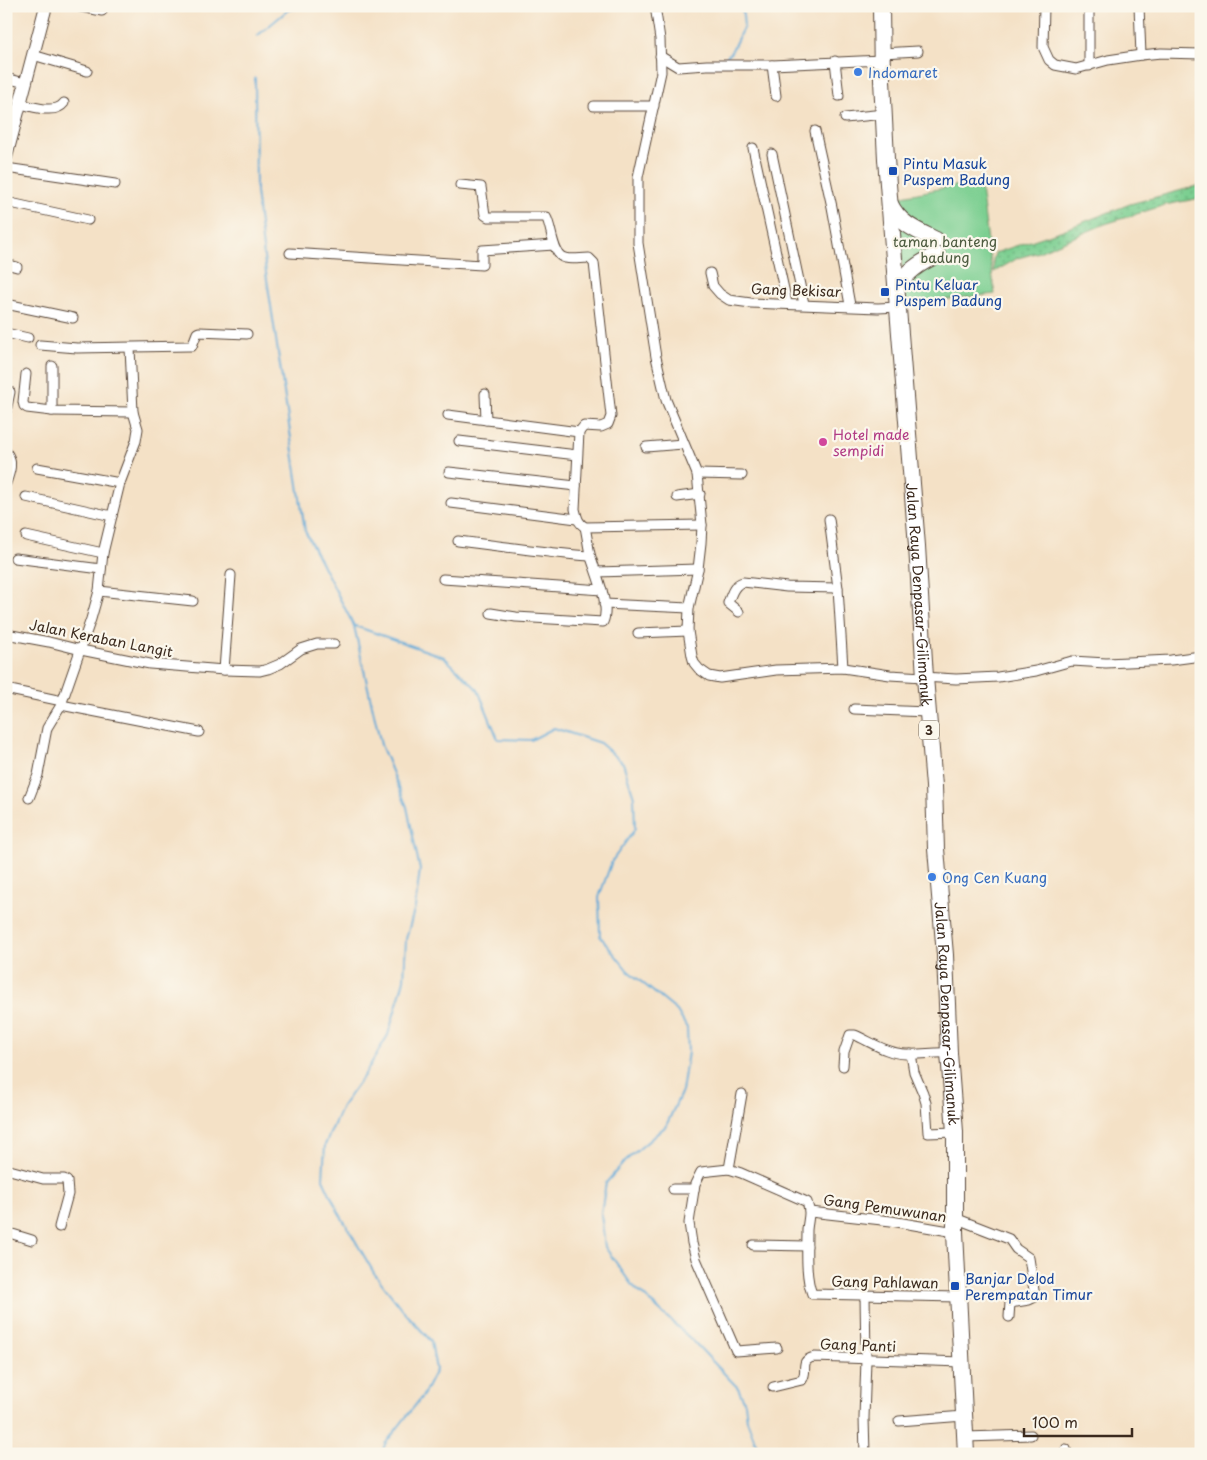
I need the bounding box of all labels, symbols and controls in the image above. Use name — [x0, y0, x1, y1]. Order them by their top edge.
place label: Indomaret — [868, 62, 938, 83]
marker: Indomaret — [852, 66, 864, 78]
place label: Pintu Masuk Puspem Badung — [903, 153, 1010, 190]
marker: Pintu Masuk Puspem Badung — [887, 165, 899, 177]
park label: taman banteng badung — [893, 231, 997, 268]
place label: Pintu Keluar Puspem Badung — [895, 274, 1002, 311]
street label: Gang Bekisar — [751, 278, 842, 302]
marker: Pintu Keluar Puspem Badung — [879, 286, 891, 298]
place label: Hotel made sempidi — [833, 424, 910, 461]
marker: Hotel made sempidi — [817, 436, 829, 448]
street label: Jalan Raya Denpasar-Gilimanuk — [901, 482, 938, 708]
street label: Jalan Keraban Langit — [27, 614, 175, 662]
road number: 3 — [919, 720, 939, 740]
place label: Ong Cen Kuang — [942, 867, 1047, 888]
marker: Ong Cen Kuang — [926, 871, 938, 883]
street label: Jalan Raya Denpasar-Gilimanuk — [930, 901, 965, 1127]
street label: Gang Pemuwunan — [822, 1189, 948, 1227]
place label: Banjar Delod Perempatan Timur — [965, 1268, 1093, 1305]
street label: Gang Pahlawan — [831, 1271, 939, 1293]
marker: Banjar Delod Perempatan Timur — [949, 1280, 961, 1292]
street label: Gang Panti — [820, 1333, 896, 1357]
scale bar — [1024, 1405, 1132, 1437]
text: 100 m — [1032, 1410, 1078, 1433]

